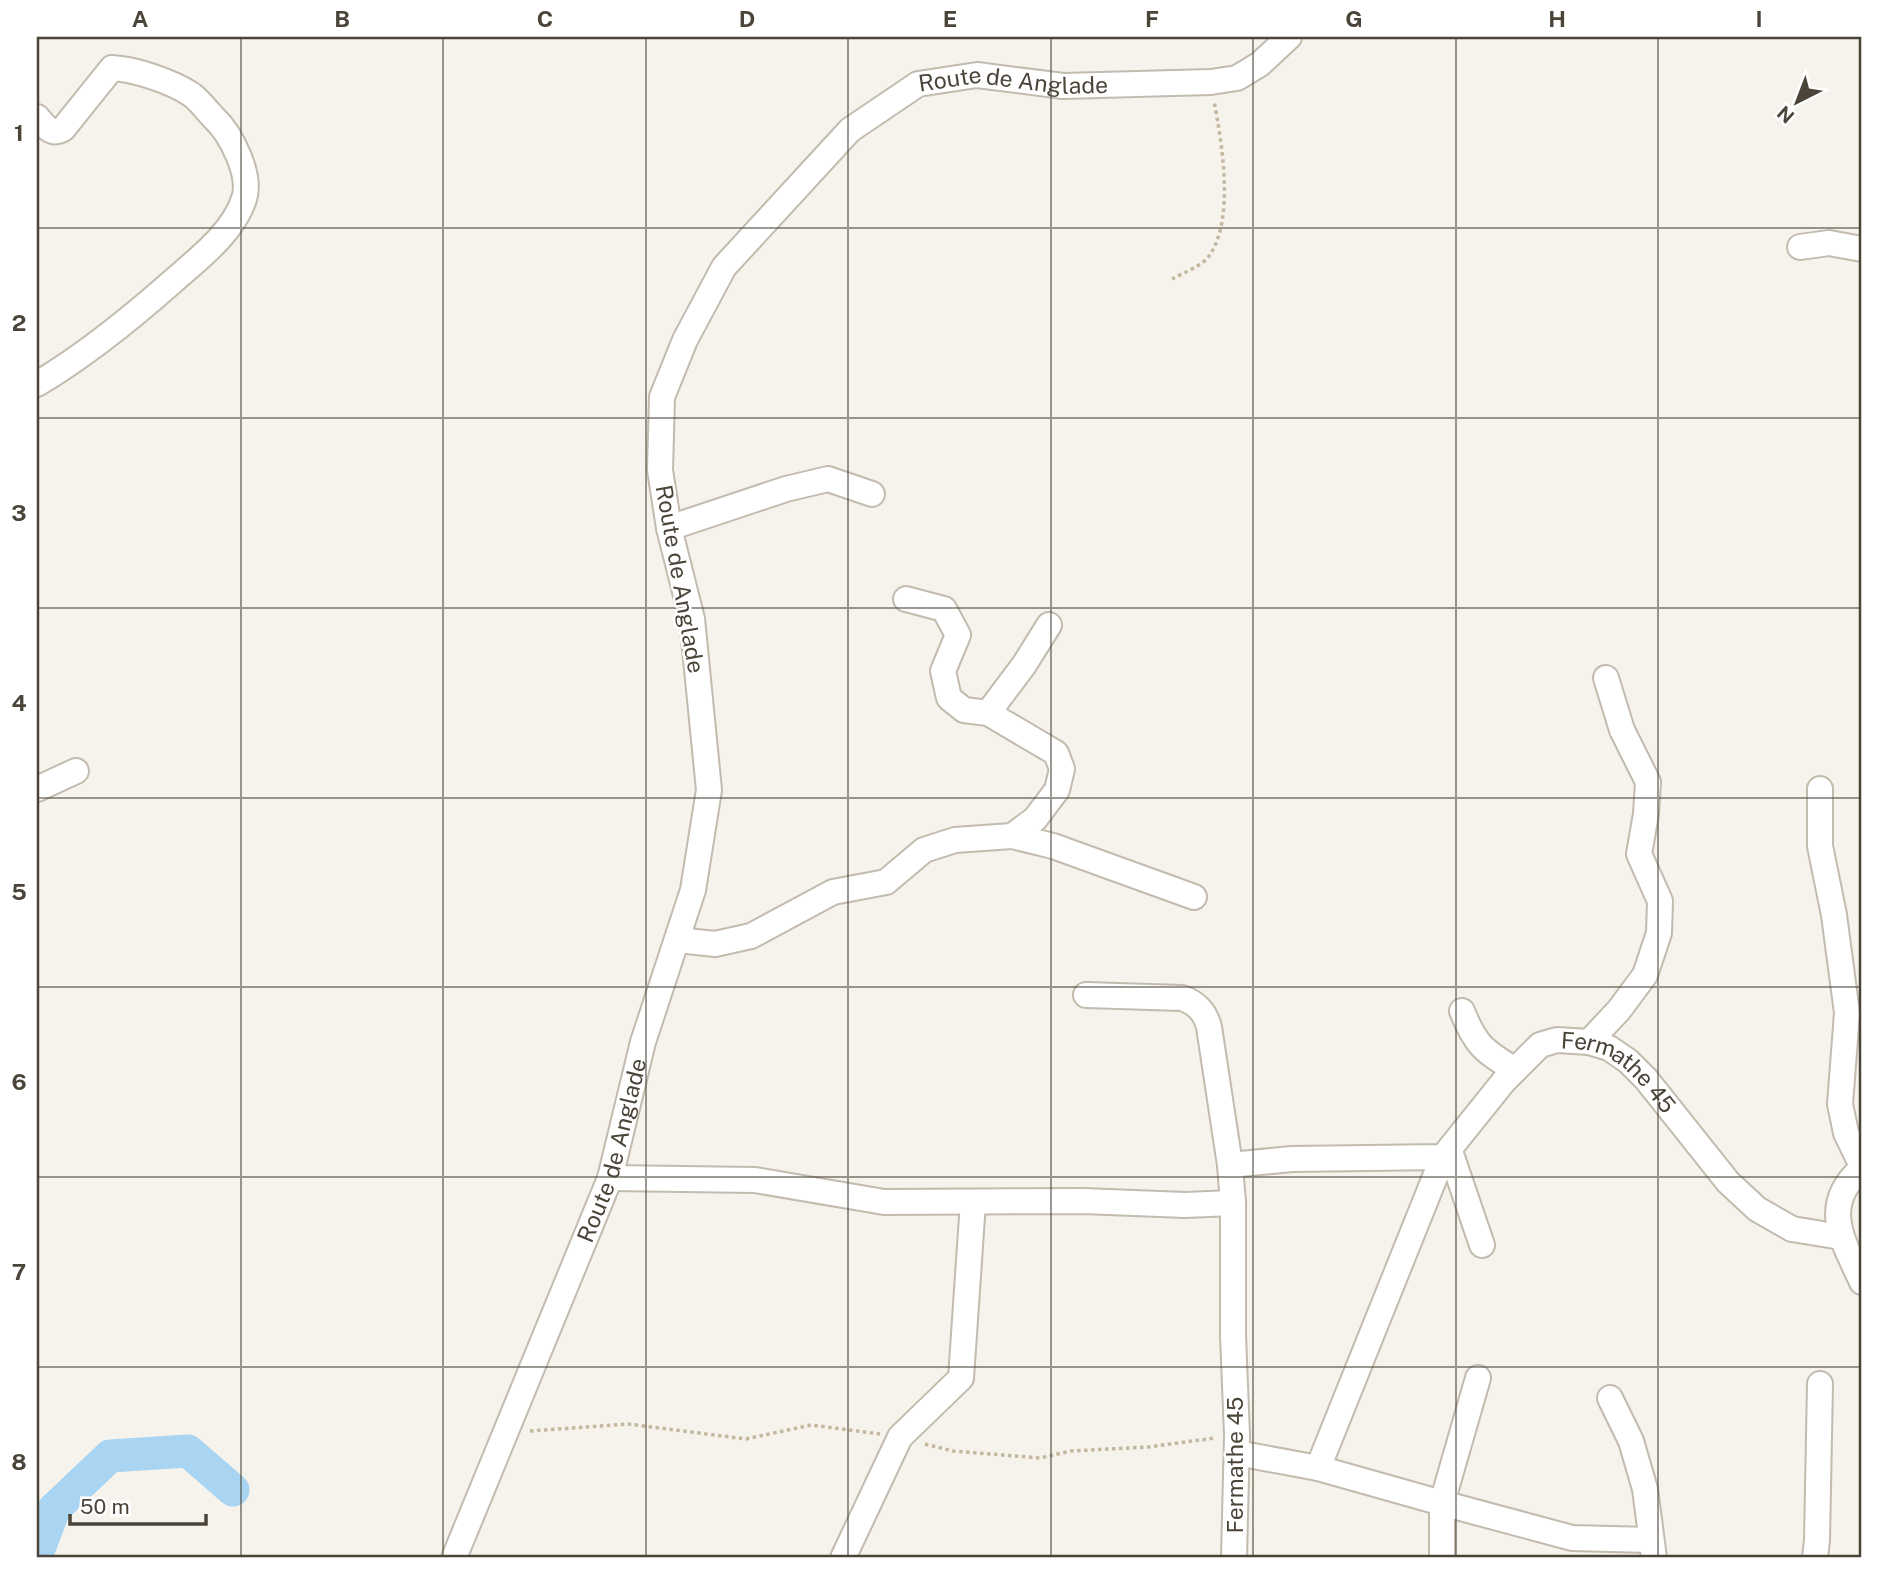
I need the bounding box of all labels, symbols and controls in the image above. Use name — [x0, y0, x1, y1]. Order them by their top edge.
text: A — [132, 5, 149, 32]
text: B — [334, 5, 350, 32]
text: C — [537, 5, 553, 32]
text: D — [739, 5, 755, 32]
text: E — [943, 5, 957, 32]
text: F — [1145, 5, 1159, 32]
text: G — [1345, 5, 1363, 32]
text: H — [1548, 5, 1566, 32]
text: I — [1755, 5, 1763, 32]
street label: Route de Anglade — [917, 61, 1108, 99]
north arrow — [1762, 66, 1832, 136]
text: N — [1773, 101, 1799, 128]
text: 1 — [14, 119, 24, 146]
text: 2 — [12, 309, 26, 336]
street label: Route de Anglade — [651, 483, 710, 675]
text: 3 — [11, 499, 27, 526]
text: 4 — [11, 689, 27, 716]
text: 5 — [11, 878, 27, 905]
street label: Fermathe 45 — [1560, 1026, 1682, 1118]
street label: Route de Anglade — [571, 1055, 652, 1246]
text: 6 — [11, 1068, 27, 1095]
text: 7 — [12, 1258, 26, 1285]
street label: Fermathe 45 — [1221, 1396, 1248, 1534]
text: 8 — [11, 1448, 27, 1475]
scale bar — [70, 1483, 206, 1527]
text: 50 m — [80, 1494, 130, 1519]

